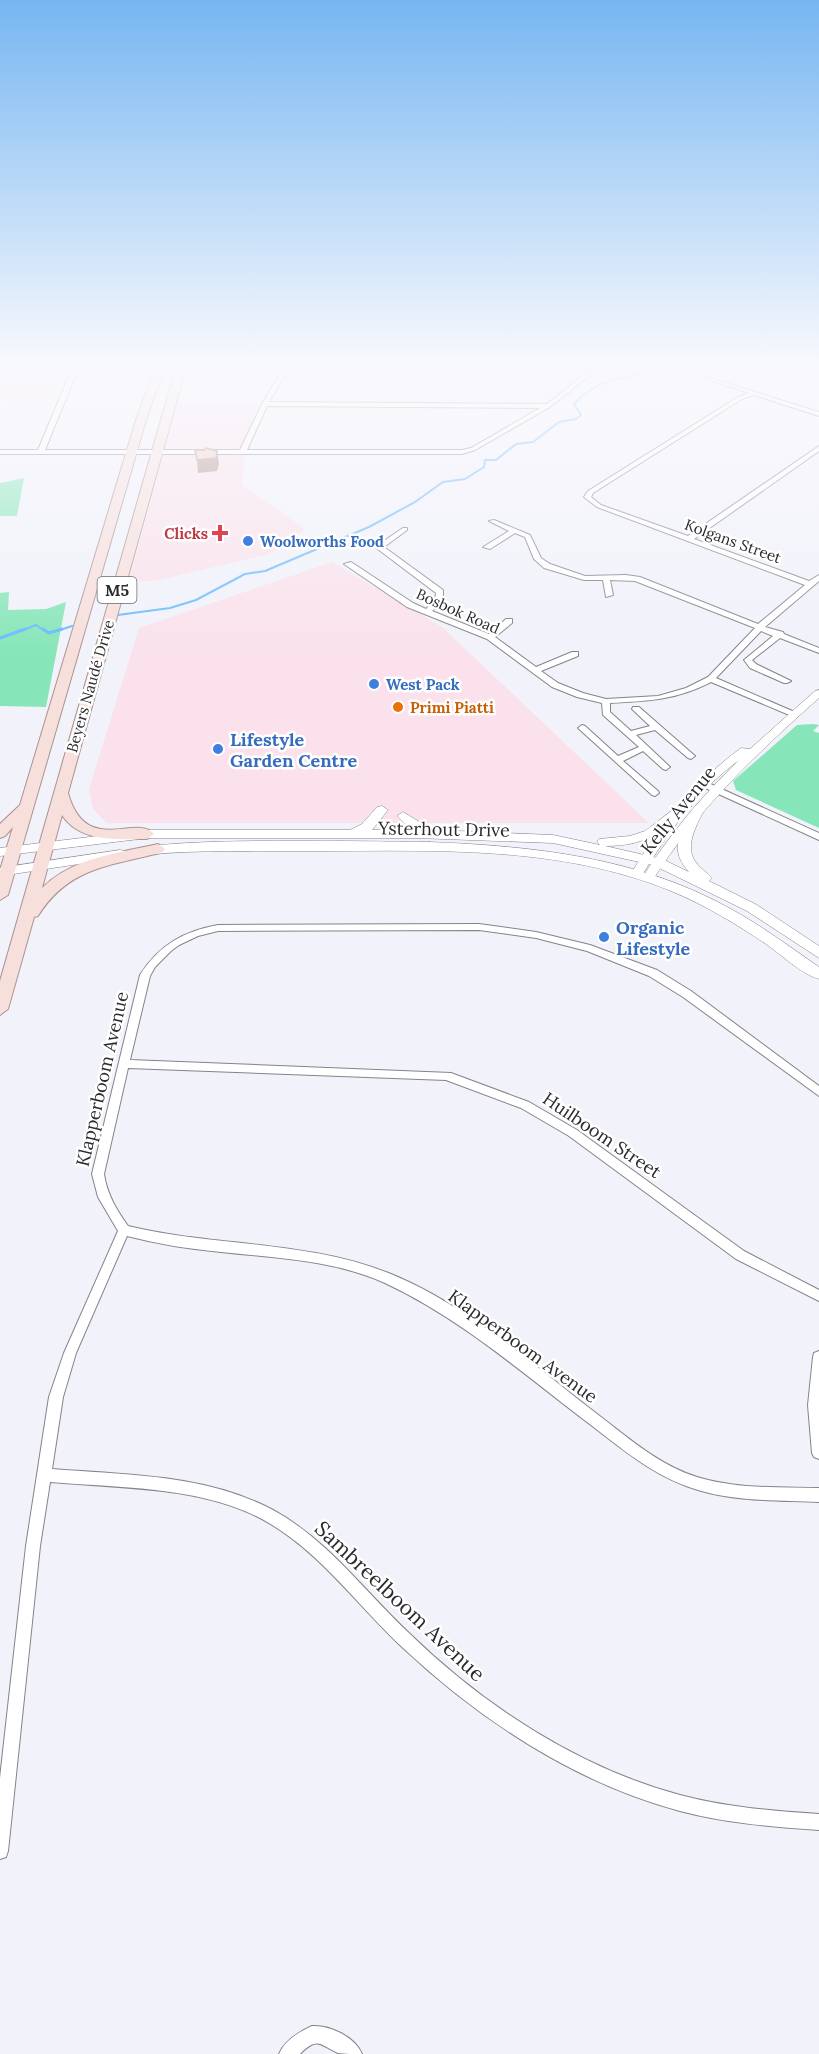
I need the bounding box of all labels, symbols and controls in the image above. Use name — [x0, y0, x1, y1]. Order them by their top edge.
street label: Kolgans Street — [682, 515, 784, 567]
place label: Clicks — [164, 524, 208, 543]
marker: Clicks — [213, 526, 227, 540]
place label: Woolworths Food — [260, 532, 384, 551]
marker: Woolworths Food — [241, 534, 255, 548]
road number: M5 — [98, 577, 136, 603]
street label: Bosbok Road — [413, 584, 503, 638]
street label: Beyers Naudé Drive — [62, 617, 118, 755]
place label: West Pack — [386, 675, 460, 694]
marker: West Pack — [367, 677, 381, 691]
place label: Primi Piatti — [410, 698, 494, 717]
marker: Primi Piatti — [391, 700, 405, 714]
place label: Lifestyle Garden Centre — [230, 728, 358, 772]
marker: Lifestyle Garden Centre — [211, 742, 225, 756]
street label: Kelly Avenue — [635, 761, 721, 859]
street label: Ysterhout Drive — [377, 816, 510, 842]
place label: Organic Lifestyle — [616, 916, 691, 960]
marker: Organic Lifestyle — [597, 930, 611, 944]
street label: Klapperboom Avenue — [71, 989, 133, 1169]
street label: Huilboom Street — [538, 1087, 666, 1183]
street label: Klapperboom Avenue — [444, 1284, 602, 1408]
street label: Sambreelboom Avenue — [309, 1515, 491, 1687]

